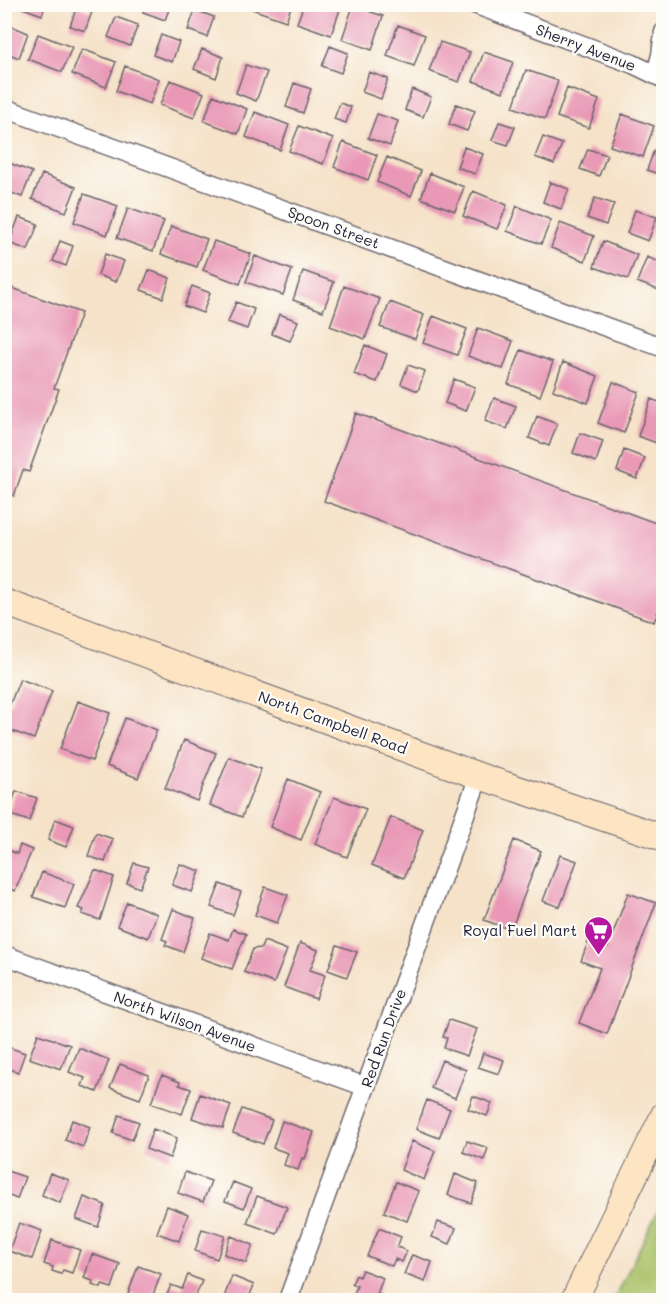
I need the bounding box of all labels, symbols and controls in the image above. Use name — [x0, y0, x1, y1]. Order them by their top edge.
street label: Sherry Avenue — [533, 19, 639, 75]
street label: Spoon Street — [285, 201, 383, 253]
street label: North Campbell Road — [256, 686, 410, 758]
supermarket icon: Royal Fuel Mart — [582, 914, 614, 956]
place label: Royal Fuel Mart — [463, 920, 577, 940]
street label: North Wilson Avenue — [111, 986, 259, 1056]
street label: Red Run Drive — [356, 986, 410, 1090]

